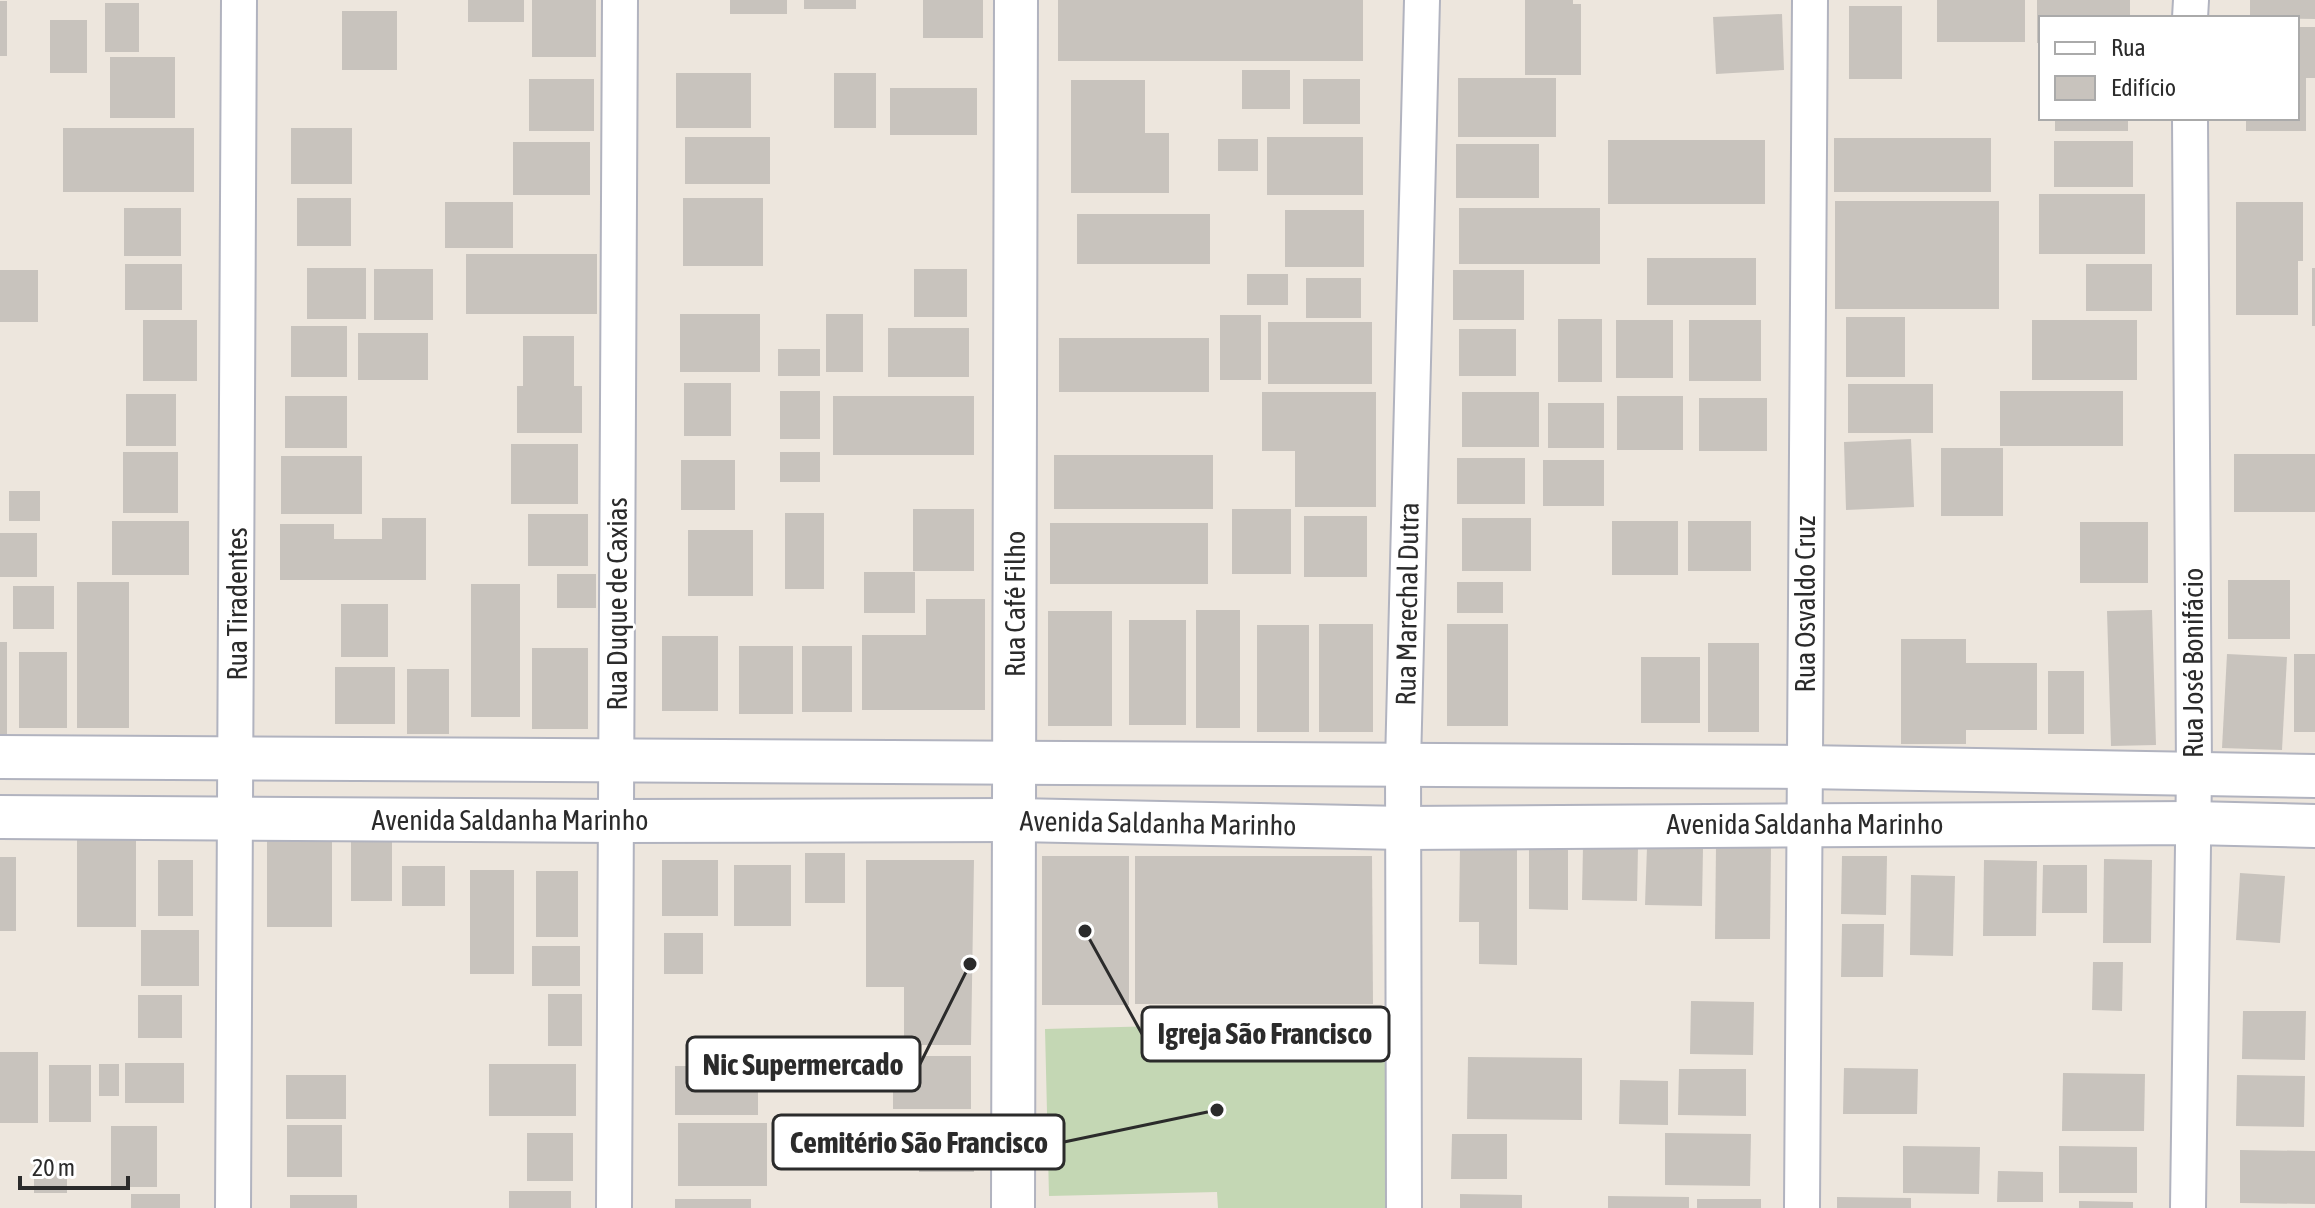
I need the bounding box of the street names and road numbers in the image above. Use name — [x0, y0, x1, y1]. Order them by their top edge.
street label: Rua Duque de Caxias — [601, 497, 633, 711]
street label: Rua Marechal Dutra — [1389, 502, 1425, 706]
street label: Rua Osvaldo Cruz — [1789, 516, 1821, 692]
street label: Rua Tiradentes — [221, 527, 253, 681]
street label: Rua Café Filho — [999, 531, 1031, 677]
street label: Rua José Bonifácio — [2177, 568, 2209, 758]
street label: Avenida Saldanha Marinho — [372, 804, 648, 836]
street label: Avenida Saldanha Marinho — [1019, 805, 1297, 841]
street label: Avenida Saldanha Marinho — [1667, 808, 1943, 840]

